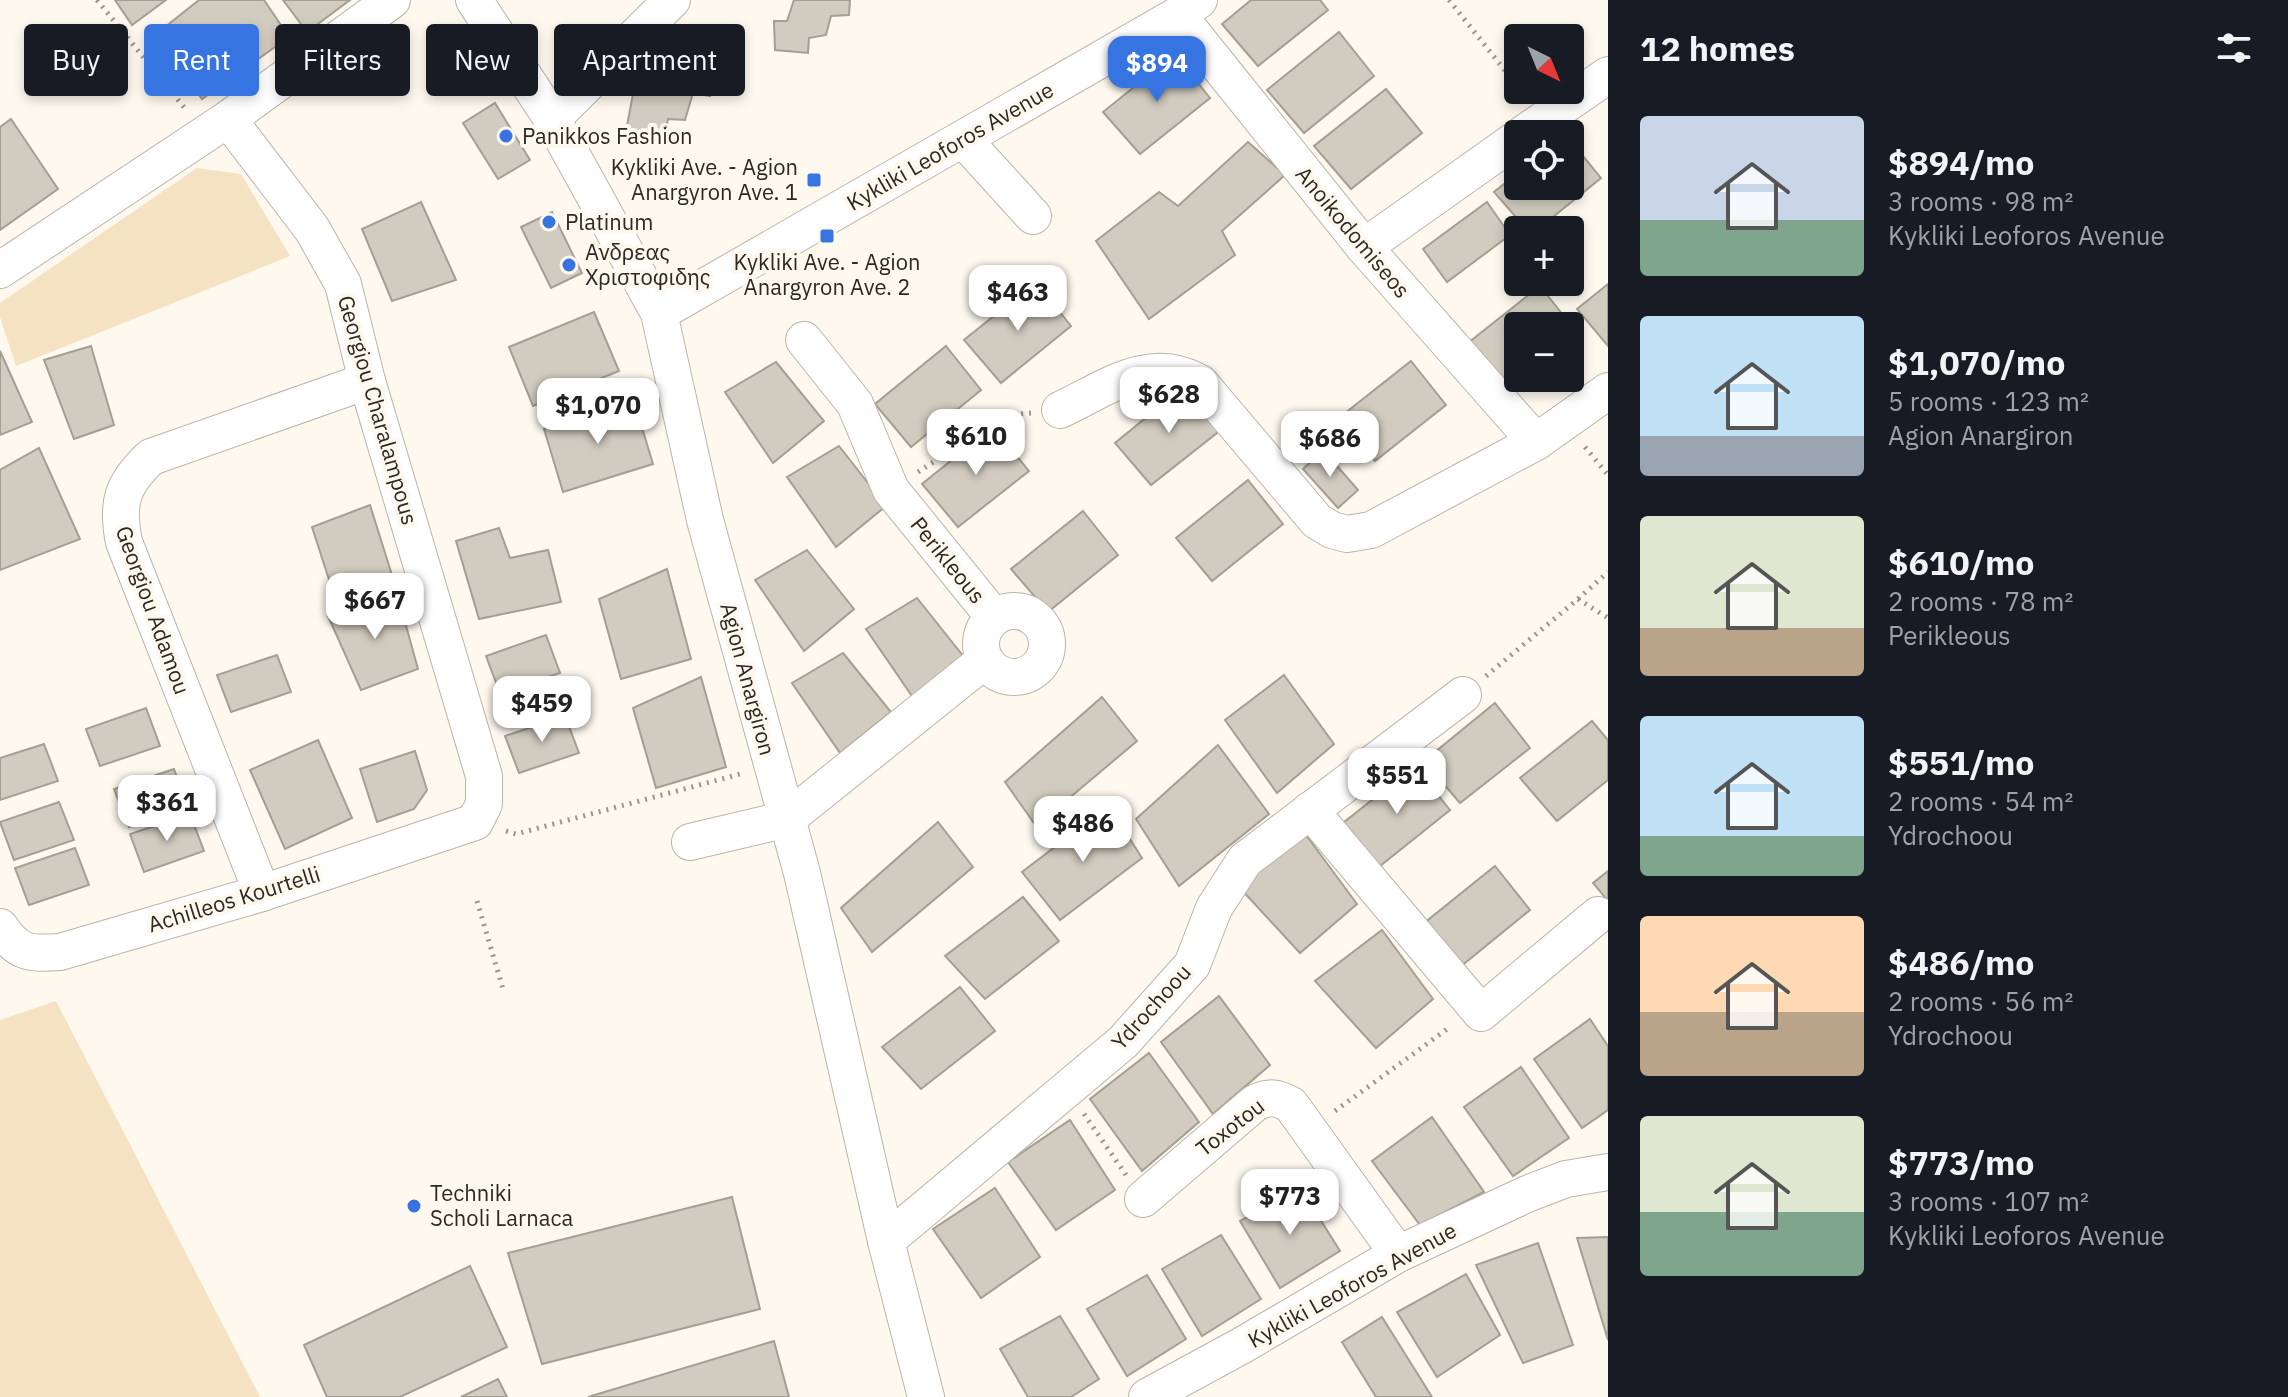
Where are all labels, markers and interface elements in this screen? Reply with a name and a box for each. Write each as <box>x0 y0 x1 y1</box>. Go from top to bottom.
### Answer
chip: Buy <box>24 24 128 96</box>
chip: Rent <box>144 24 259 96</box>
chip: Filters <box>275 24 410 96</box>
chip: New <box>426 24 538 96</box>
chip: Apartment <box>554 24 745 96</box>
north arrow <box>1504 24 1584 104</box>
map controls <box>1504 24 1584 392</box>
text: 12 homes <box>1640 26 1795 70</box>
icon: filters <box>2212 26 2256 70</box>
pin: $894 <box>1110 36 1204 104</box>
text: $894 <box>1126 45 1188 79</box>
street label: Kykliki Leoforos Avenue <box>841 74 1058 217</box>
button: locate <box>1504 120 1584 200</box>
place label: Panikkos Fashion <box>522 121 693 150</box>
marker: Panikkos Fashion <box>497 127 515 145</box>
text: $894/mo <box>1888 140 2035 184</box>
icon: home <box>1704 148 1800 244</box>
place label: Kykliki Ave. - Agion Anargyron Ave. 1 <box>611 152 798 206</box>
street label: Anoikodomiseos <box>1290 160 1417 304</box>
marker: Kykliki Ave. - Agion Anargyron Ave. 1 <box>805 171 823 189</box>
text: 3 rooms · 98 m² <box>1888 184 2073 218</box>
place label: Platinum <box>565 207 653 236</box>
marker: Platinum <box>540 213 558 231</box>
button: + <box>1504 216 1584 296</box>
text: Kykliki Leoforos Avenue <box>1888 218 2165 252</box>
marker: Kykliki Ave. - Agion Anargyron Ave. 2 <box>818 227 836 245</box>
place label: Ανδρεας Χριστοφιδης <box>585 237 710 291</box>
place label: Kykliki Ave. - Agion Anargyron Ave. 2 <box>733 247 921 301</box>
marker: Ανδρεας Χριστοφιδης <box>560 256 578 274</box>
pin: $463 <box>971 265 1065 333</box>
text: $463 <box>987 274 1049 308</box>
street label: Georgiou Charalampous <box>332 292 425 528</box>
button: − <box>1504 312 1584 392</box>
text: $1,070/mo <box>1888 340 2065 384</box>
icon: home <box>1704 348 1800 444</box>
pin: $628 <box>1122 367 1216 435</box>
text: $628 <box>1138 376 1200 410</box>
pin: $1,070 <box>533 378 663 446</box>
text: 5 rooms · 123 m² <box>1888 384 2089 418</box>
text: $1,070 <box>555 387 641 421</box>
pin: $610 <box>929 409 1023 477</box>
pin: $686 <box>1283 411 1377 479</box>
text: $610 <box>945 418 1007 452</box>
text: Agion Anargiron <box>1888 418 2074 452</box>
text: $686 <box>1299 420 1361 454</box>
street label: Perikleous <box>904 510 992 609</box>
street label: Georgiou Adamou <box>110 522 197 698</box>
text: $610/mo <box>1888 540 2035 584</box>
icon: home <box>1704 548 1800 644</box>
pin: $667 <box>328 573 422 641</box>
text: $667 <box>344 582 406 616</box>
text: 2 rooms · 78 m² <box>1888 584 2073 618</box>
street label: Agion Anargiron <box>714 599 783 758</box>
text: Perikleous <box>1888 618 2011 652</box>
pin: $459 <box>495 676 589 744</box>
text: $459 <box>511 685 573 719</box>
text: $551/mo <box>1888 740 2035 784</box>
pin: $551 <box>1350 748 1444 816</box>
icon: home <box>1704 748 1800 844</box>
text: $551 <box>1366 757 1428 791</box>
pin: $361 <box>120 775 214 843</box>
text: $361 <box>136 784 198 818</box>
text: 2 rooms · 54 m² <box>1888 784 2073 818</box>
pin: $486 <box>1036 796 1130 864</box>
text: $486 <box>1052 805 1114 839</box>
text: Ydrochoou <box>1888 818 2013 852</box>
street label: Achilleos Kourtelli <box>144 859 324 939</box>
text: $486/mo <box>1888 940 2035 984</box>
icon: home <box>1704 948 1800 1044</box>
street label: Ydrochoou <box>1104 958 1197 1056</box>
text: 2 rooms · 56 m² <box>1888 984 2073 1018</box>
text: Ydrochoou <box>1888 1018 2013 1052</box>
street label: Toxotou <box>1190 1091 1270 1162</box>
text: $773/mo <box>1888 1140 2035 1184</box>
icon: home <box>1704 1148 1800 1244</box>
pin: $773 <box>1243 1169 1337 1237</box>
place label: Techniki Scholi Larnaca <box>430 1178 573 1232</box>
text: $773 <box>1259 1178 1321 1212</box>
text: 3 rooms · 107 m² <box>1888 1184 2089 1218</box>
marker: Techniki Scholi Larnaca <box>405 1197 423 1215</box>
street label: Kykliki Leoforos Avenue <box>1242 1215 1461 1354</box>
text: Kykliki Leoforos Avenue <box>1888 1218 2165 1252</box>

